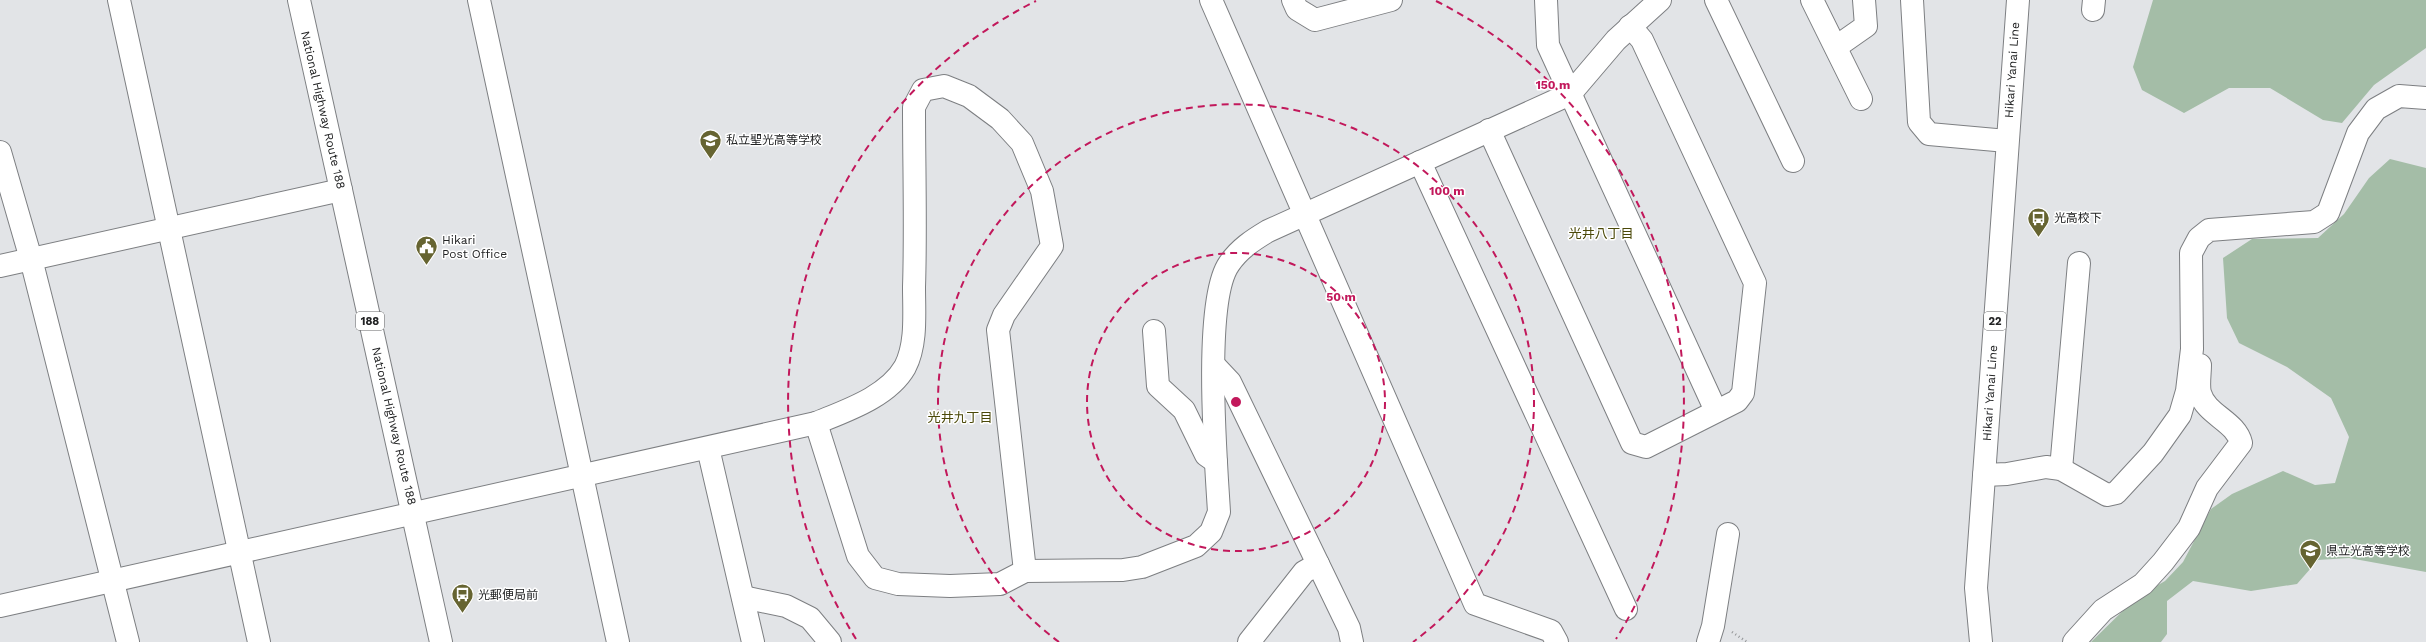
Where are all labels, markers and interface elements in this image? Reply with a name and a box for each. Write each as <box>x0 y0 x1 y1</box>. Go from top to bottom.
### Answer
street label: Hikari Yanai Line <box>2002 22 2022 118</box>
street label: National Highway Route 188 <box>298 30 348 190</box>
text: 150 m <box>1536 78 1570 92</box>
school or university icon: 私立聖光高等学校 <box>697 127 723 160</box>
place label: 私立聖光高等学校 <box>726 133 822 147</box>
text: 100 m <box>1429 184 1465 198</box>
bus stop icon: 光高校下 <box>2025 205 2051 238</box>
place label: 光高校下 <box>2054 211 2102 225</box>
district label: 光井八丁目 <box>1568 226 1634 241</box>
place label: Hikari Post Office <box>442 233 507 261</box>
public building icon: Hikari Post Office <box>414 234 440 267</box>
text: 50 m <box>1326 290 1356 304</box>
road number: 188 <box>356 312 384 330</box>
road number: 22 <box>1984 312 2006 330</box>
street label: Hikari Yanai Line <box>1980 345 2000 441</box>
street label: National Highway Route 188 <box>369 346 419 506</box>
centre of rings <box>1229 395 1243 409</box>
district label: 光井九丁目 <box>927 410 993 425</box>
school or university icon: 県立光高等学校 <box>2297 538 2323 571</box>
place label: 県立光高等学校 <box>2326 544 2410 558</box>
bus stop icon: 光郵便局前 <box>449 582 475 615</box>
place label: 光郵便局前 <box>478 588 538 602</box>

